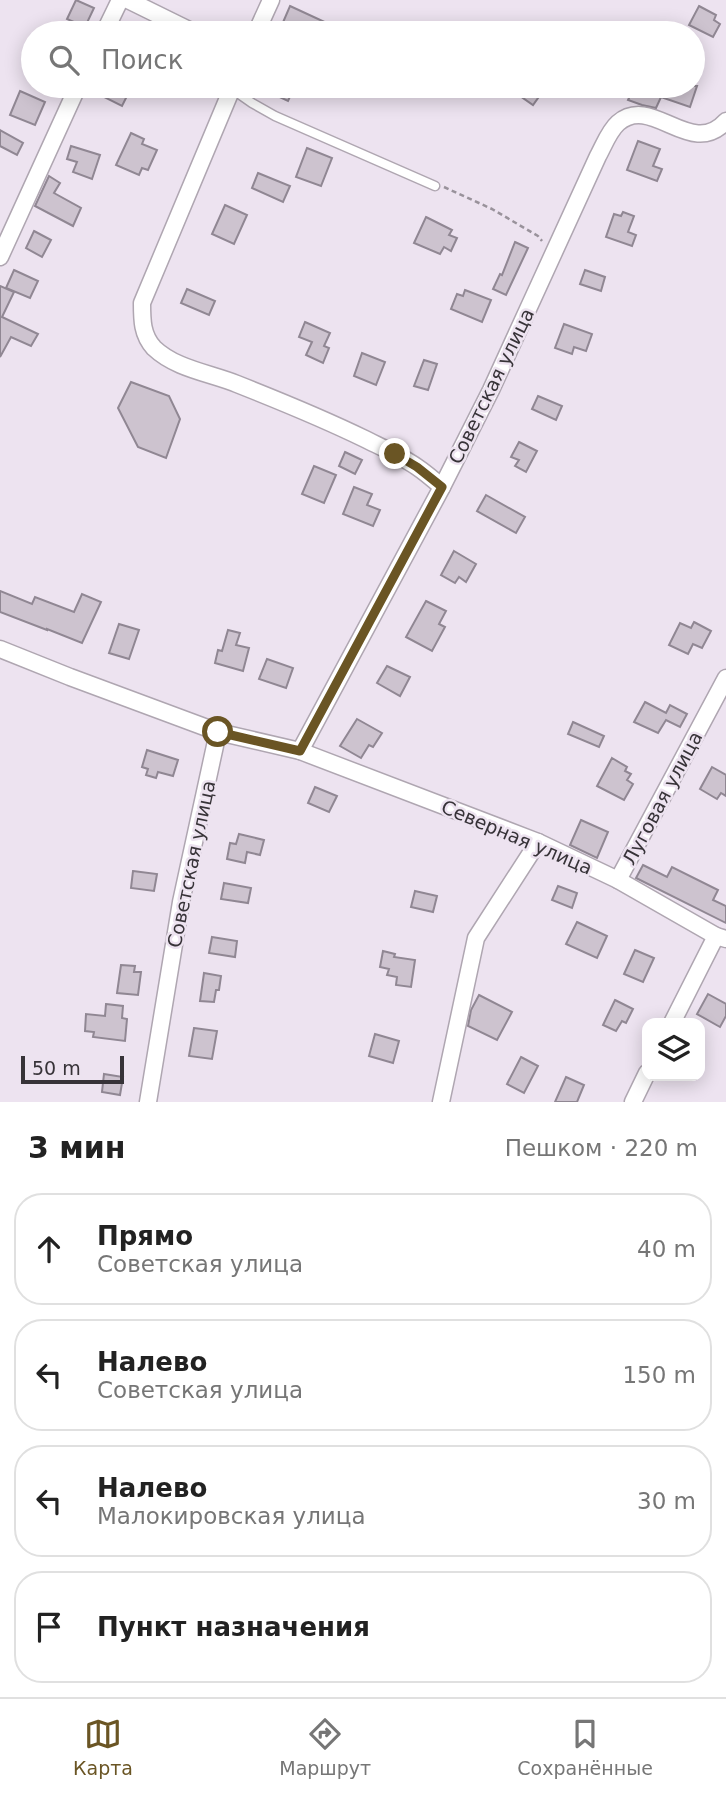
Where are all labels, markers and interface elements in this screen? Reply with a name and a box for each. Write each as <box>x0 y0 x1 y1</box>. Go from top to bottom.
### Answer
search box <box>21 21 705 98</box>
icon: search <box>45 41 83 79</box>
text: Поиск <box>101 45 183 75</box>
street label: Советская улица <box>444 305 538 467</box>
route end <box>379 438 410 469</box>
route start <box>202 716 233 747</box>
street label: Луговая улица <box>618 728 706 868</box>
street label: Советская улица <box>163 778 219 950</box>
street label: Северная улица <box>438 795 596 879</box>
map controls <box>642 1018 705 1081</box>
button: layers <box>642 1018 705 1081</box>
scale bar <box>21 1053 124 1085</box>
text: 50 m <box>32 1057 81 1079</box>
text: 3 мин <box>28 1130 126 1165</box>
text: Пешком · 220 m <box>505 1135 698 1161</box>
text: Прямо <box>97 1221 193 1251</box>
icon: ahead <box>30 1230 68 1268</box>
text: 40 m <box>637 1236 696 1262</box>
text: Советская улица <box>97 1251 303 1277</box>
text: Налево <box>97 1347 207 1377</box>
icon: left <box>30 1356 68 1394</box>
text: 150 m <box>622 1362 696 1388</box>
text: Советская улица <box>97 1377 303 1403</box>
text: Налево <box>97 1473 207 1503</box>
icon: left <box>30 1482 68 1520</box>
text: 30 m <box>637 1488 696 1514</box>
text: Малокировская улица <box>97 1503 366 1529</box>
icon: arrive <box>30 1608 68 1646</box>
text: Пункт назначения <box>97 1612 370 1642</box>
tab: Карта <box>73 1715 133 1779</box>
tab: Маршрут <box>279 1715 371 1779</box>
tab: Сохранённые <box>517 1715 653 1779</box>

